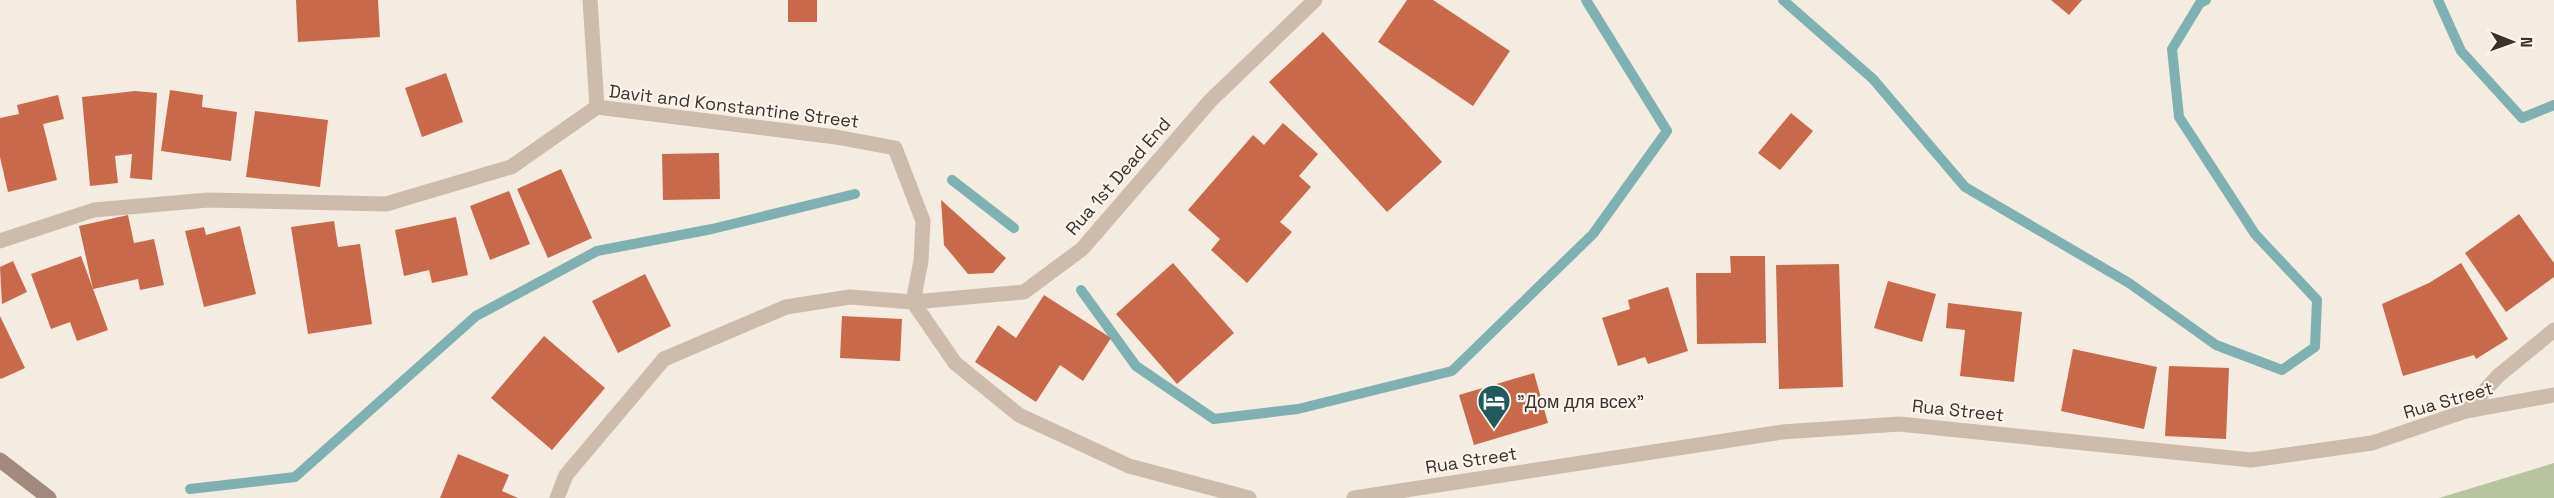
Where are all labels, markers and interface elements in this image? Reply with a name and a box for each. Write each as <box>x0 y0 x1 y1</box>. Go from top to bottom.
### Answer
north arrow <box>2482 12 2542 72</box>
text: N <box>2516 37 2537 48</box>
street label: Davit and Konstantine Street <box>608 79 860 133</box>
street label: Rua 1st Dead End <box>1061 112 1175 240</box>
street label: Rua Street <box>2400 376 2496 424</box>
hotel icon: "Дом для всех" <box>1476 383 1512 430</box>
place label: "Дом для всех" <box>1517 390 1644 413</box>
street label: Rua Street <box>1911 394 2005 426</box>
street label: Rua Street <box>1424 441 1518 479</box>

